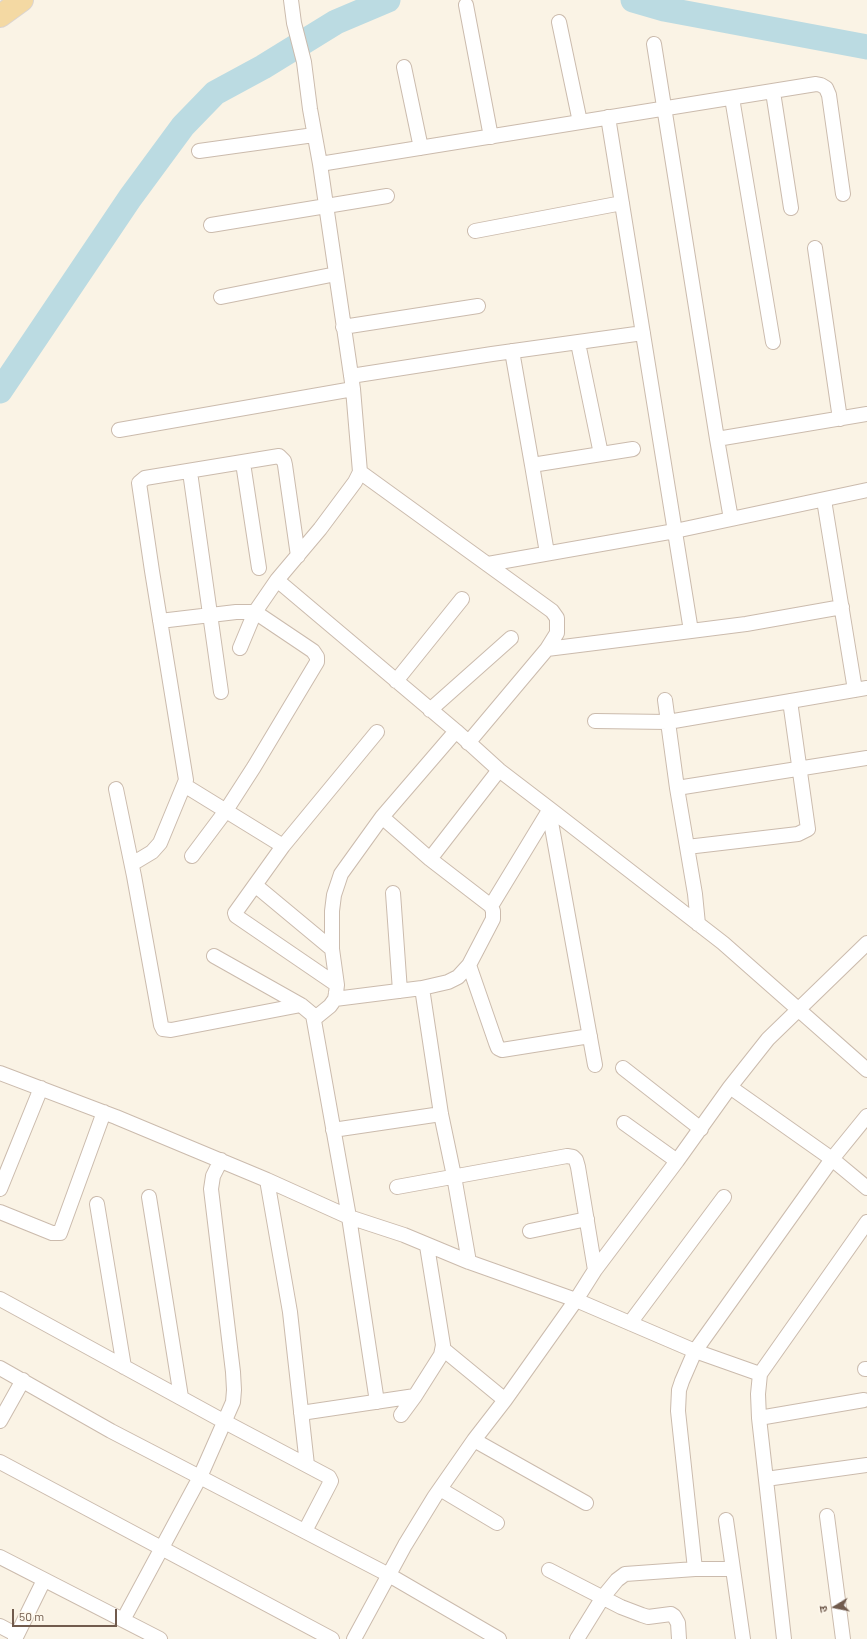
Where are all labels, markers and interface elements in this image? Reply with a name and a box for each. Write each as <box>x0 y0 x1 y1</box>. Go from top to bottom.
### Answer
north arrow <box>815 1587 855 1627</box>
scale bar <box>14 1601 119 1627</box>
text: उ <box>816 1605 830 1613</box>
text: 50 m <box>19 1609 44 1623</box>

